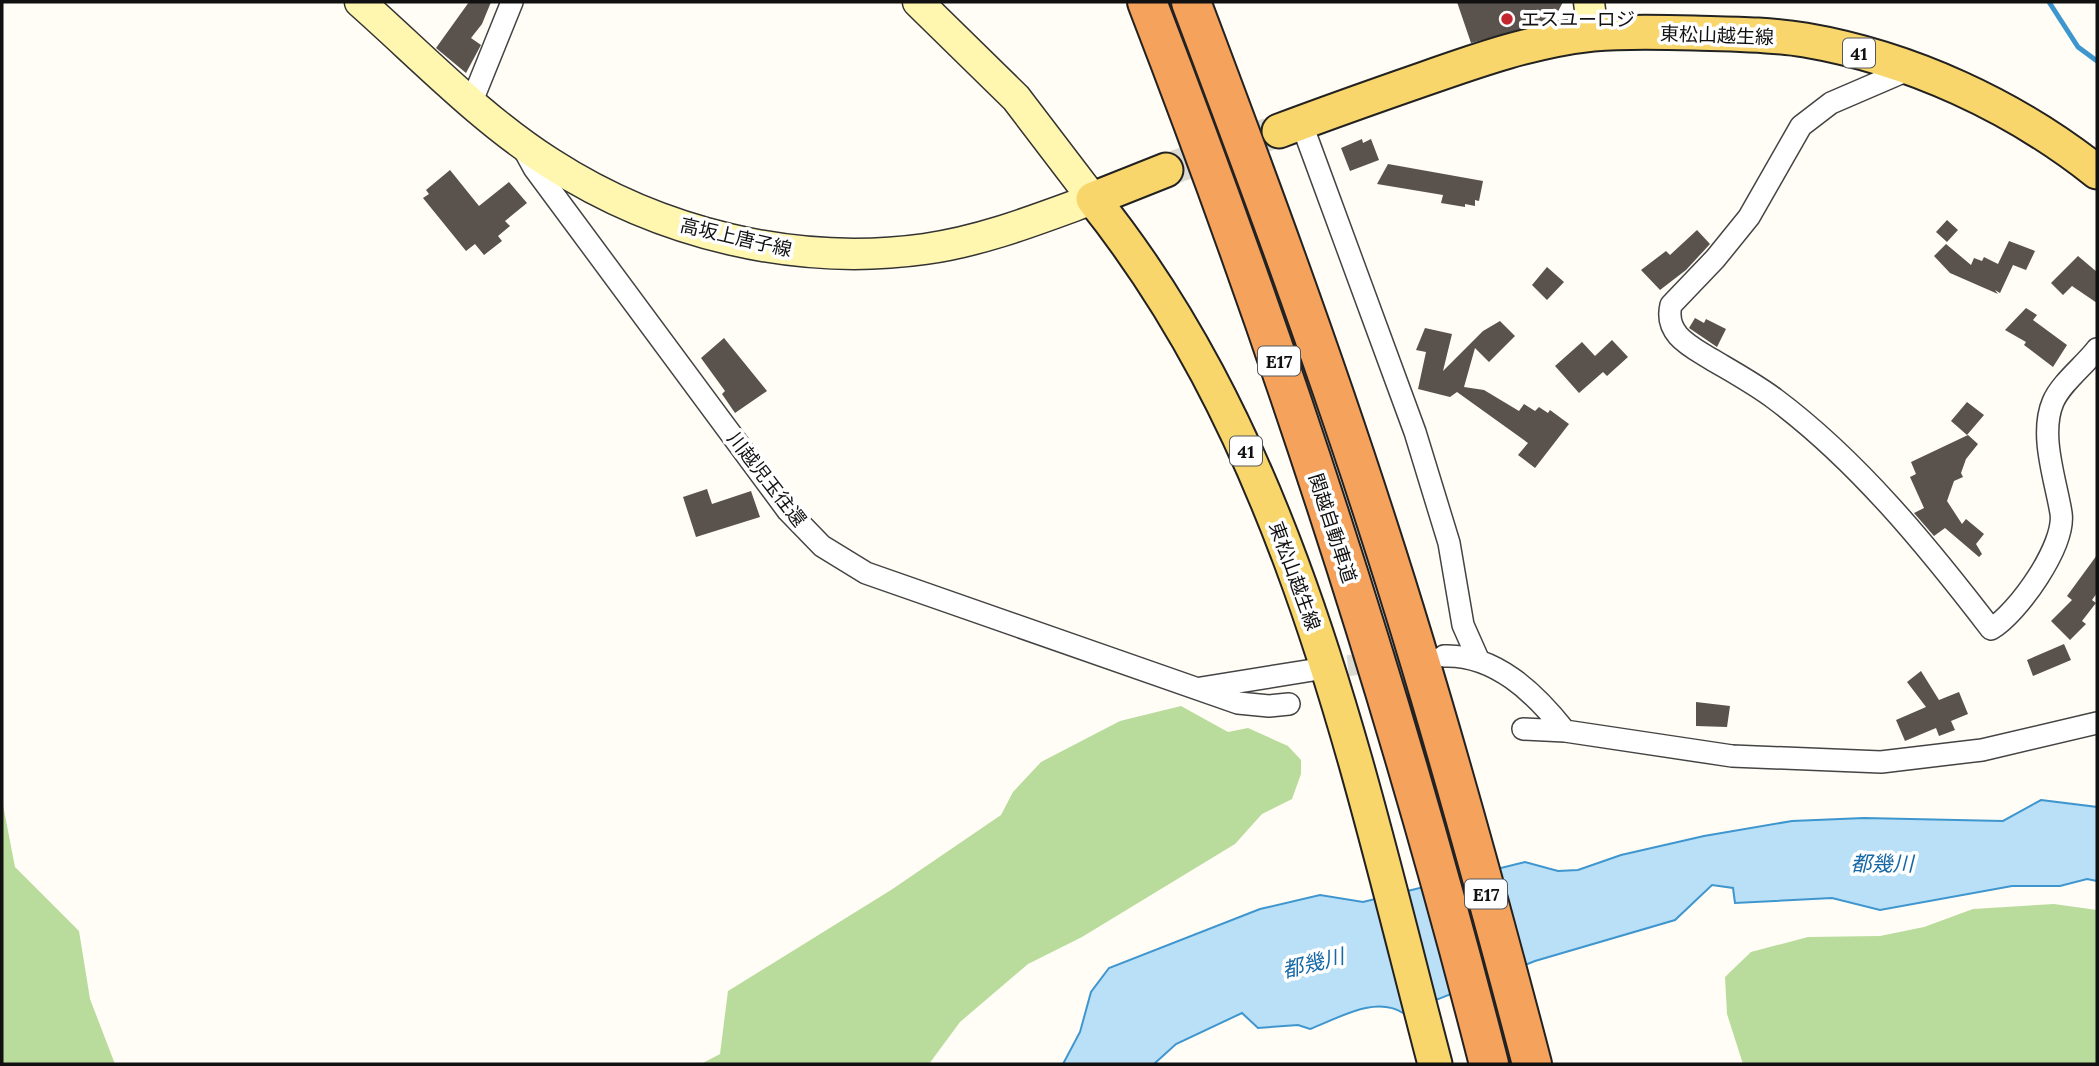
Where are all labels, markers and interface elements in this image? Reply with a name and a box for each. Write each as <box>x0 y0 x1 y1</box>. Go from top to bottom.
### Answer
place label: エスユーロジ <box>1521 7 1635 31</box>
marker: エスユーロジ <box>1499 11 1515 27</box>
street label: 東松山越生線 <box>1660 21 1774 49</box>
road number: 41 <box>1843 38 1875 68</box>
street label: 高坂上唐子線 <box>678 212 794 262</box>
road number: E17 <box>1258 346 1300 376</box>
street label: 川越児玉往還 <box>722 427 812 531</box>
road number: 41 <box>1230 436 1262 466</box>
street label: 関越自動車道 <box>1304 470 1362 586</box>
street label: 東松山越生線 <box>1264 518 1326 634</box>
water label: 都幾川 <box>1851 850 1915 877</box>
road number: E17 <box>1465 880 1507 908</box>
water label: 都幾川 <box>1279 942 1349 984</box>

